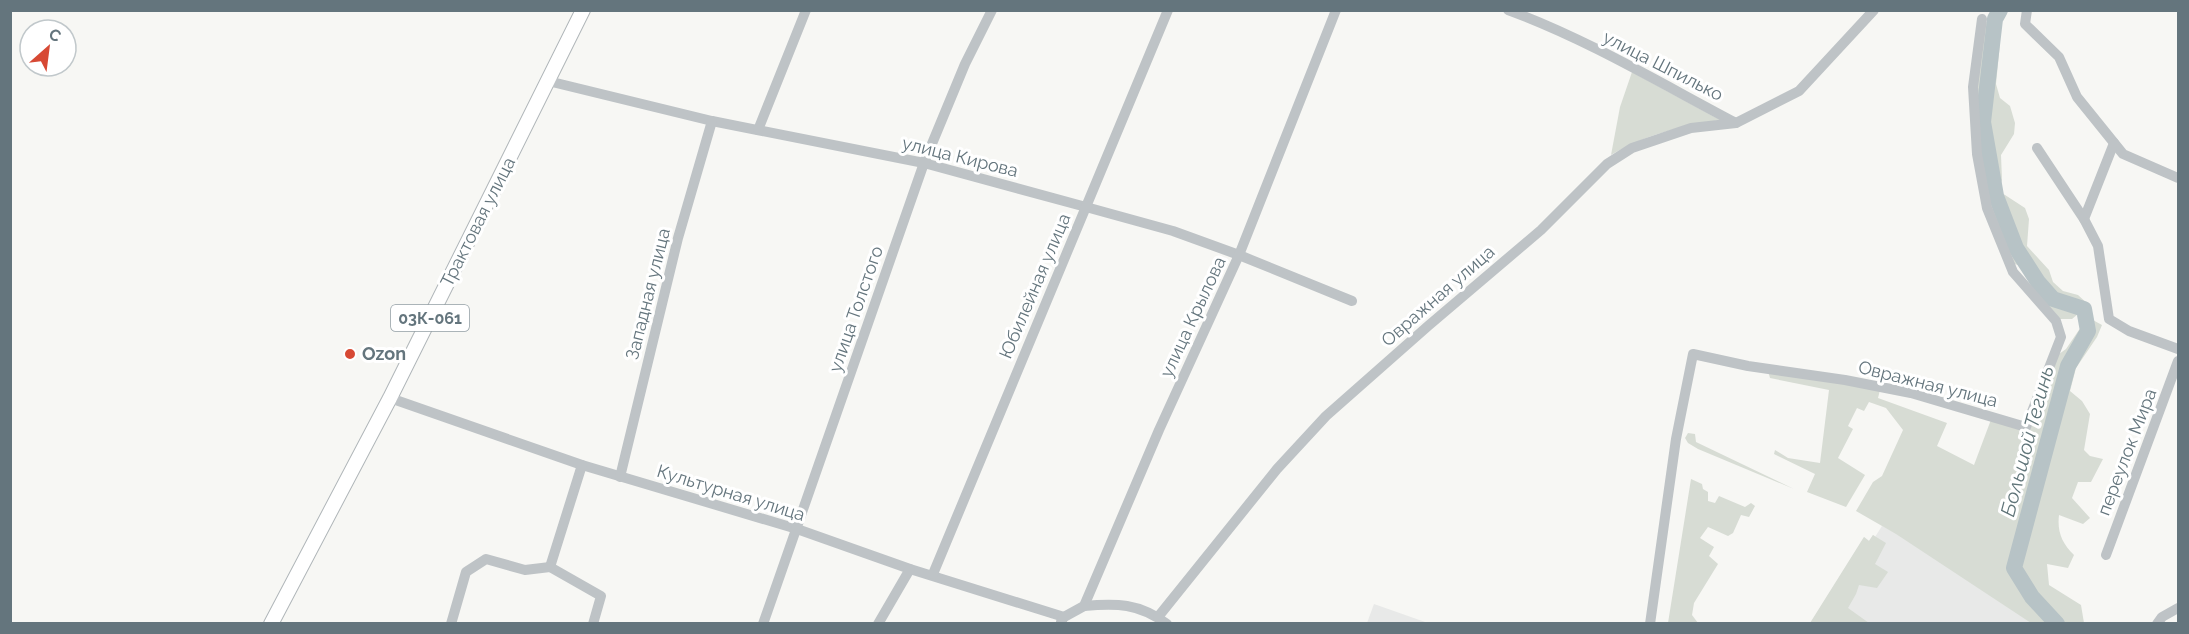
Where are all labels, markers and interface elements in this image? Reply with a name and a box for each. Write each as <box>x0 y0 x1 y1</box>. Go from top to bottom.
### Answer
north arrow <box>18 18 78 78</box>
text: С <box>45 24 64 46</box>
street label: улица Шпилько <box>1600 26 1727 105</box>
street label: улица Кирова <box>900 132 1020 181</box>
street label: Трактовая улица <box>436 153 519 290</box>
street label: Юбилейная улица <box>995 210 1075 361</box>
street label: Западная улица <box>621 226 674 362</box>
street label: Овражная улица <box>1377 241 1498 350</box>
street label: улица Толстого <box>824 243 887 375</box>
street label: улица Крылова <box>1155 253 1230 380</box>
road number: 03К-061 <box>391 305 469 331</box>
place label: Ozon <box>362 343 406 364</box>
marker: Ozon <box>343 347 357 361</box>
street label: Овражная улица <box>1856 356 2000 411</box>
water label: Большой Тегинь <box>1995 363 2059 519</box>
street label: переулок Мира <box>2093 385 2160 518</box>
street label: Культурная улица <box>655 460 808 525</box>

